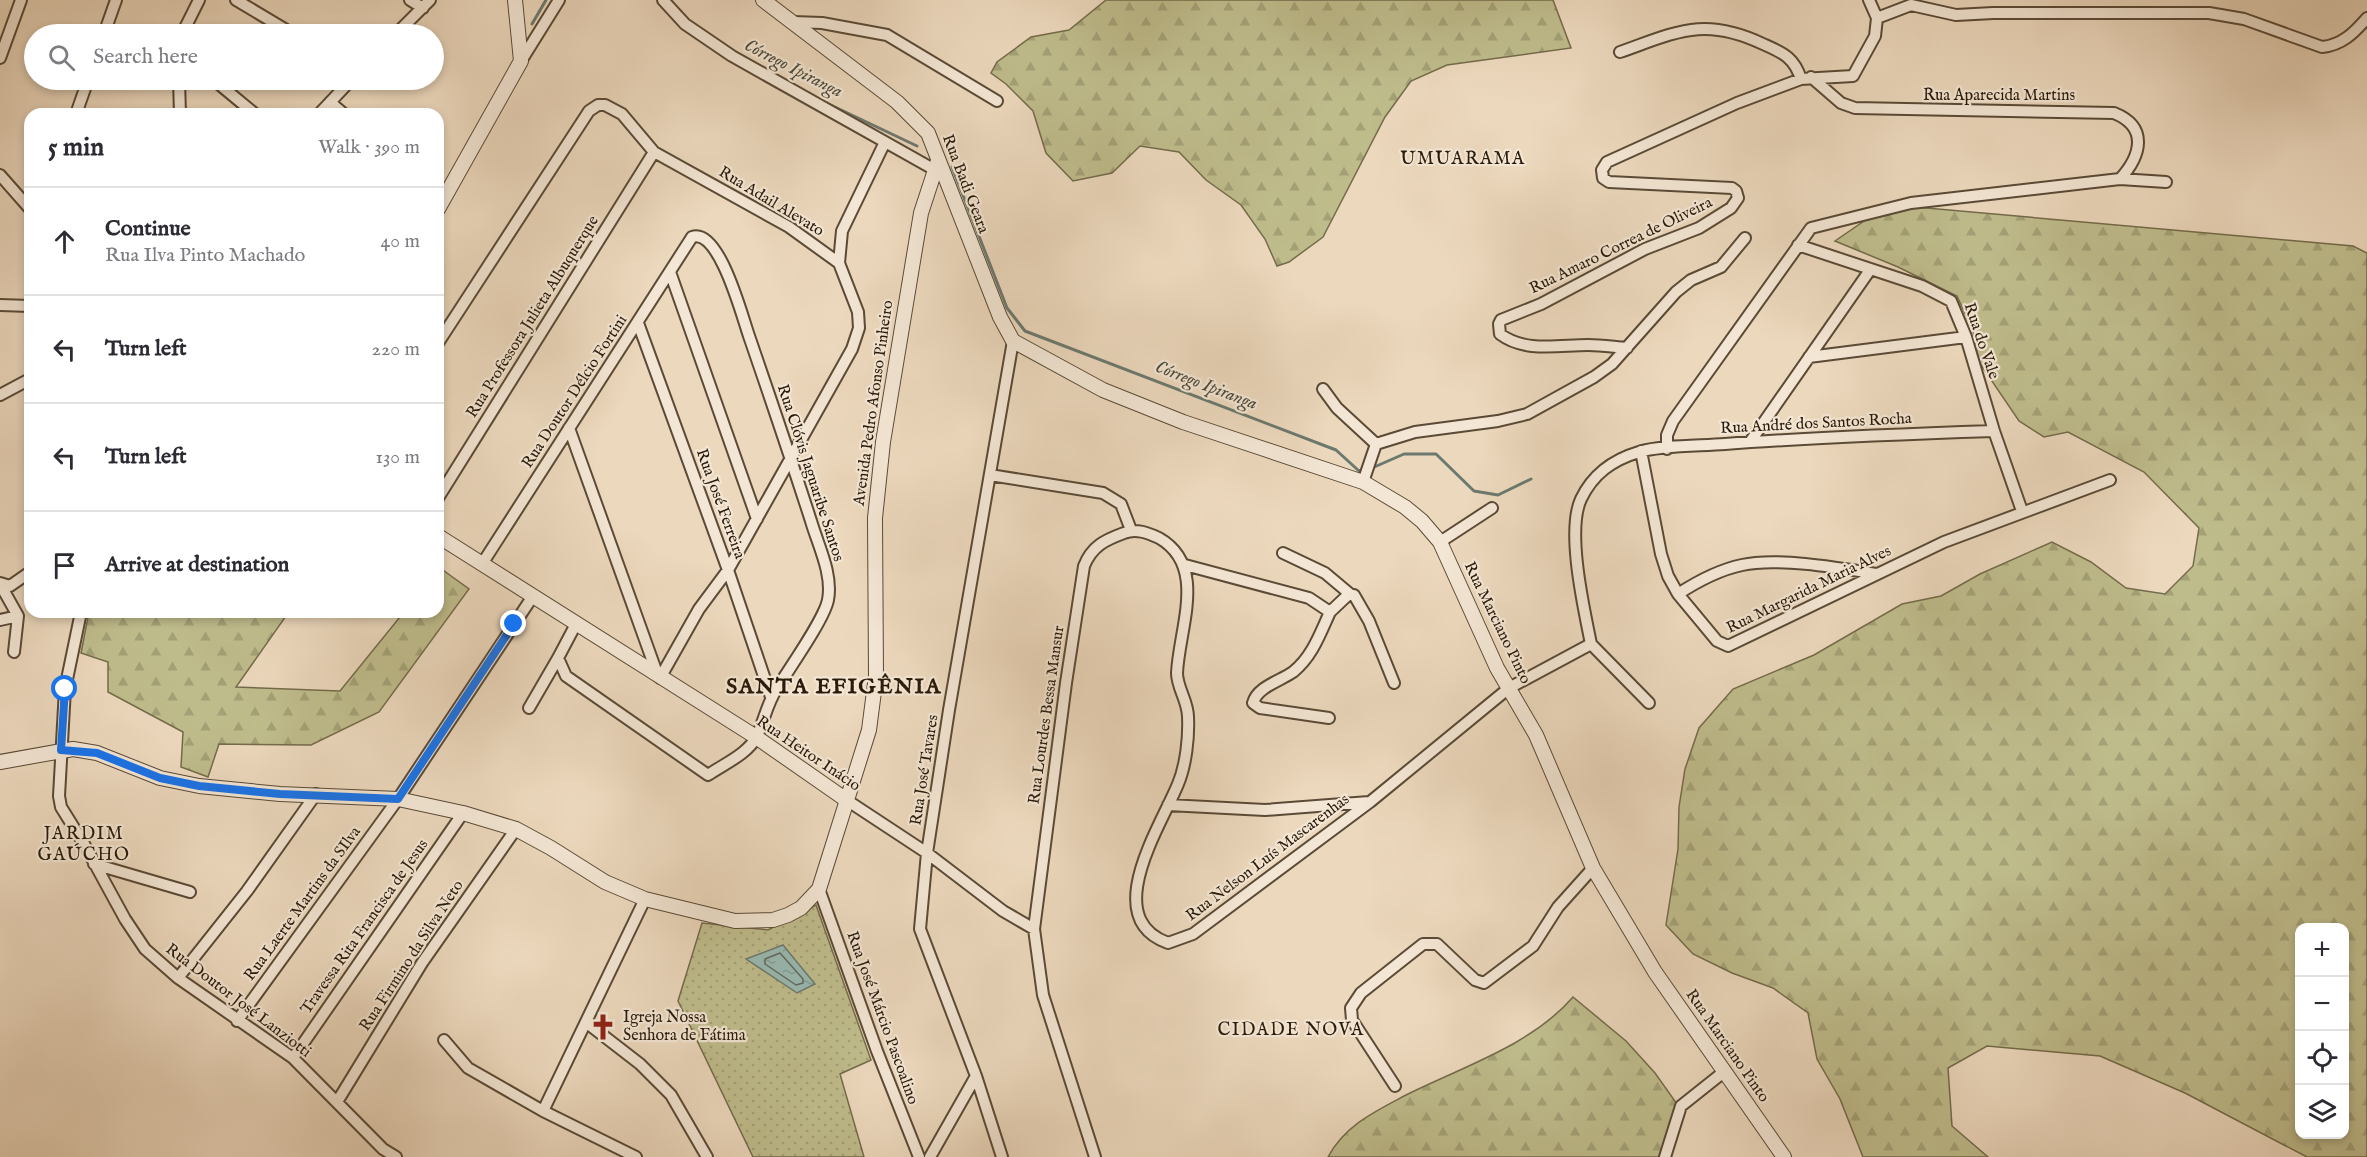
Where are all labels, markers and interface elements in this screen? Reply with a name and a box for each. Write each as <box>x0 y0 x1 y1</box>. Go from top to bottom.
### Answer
search box <box>24 24 444 90</box>
water label: Córrego Ipiranga <box>740 34 846 104</box>
icon: search <box>45 41 78 74</box>
text: Search here <box>93 43 198 71</box>
street label: Rua Aparecida Martins <box>1923 86 2075 106</box>
text: 5 min <box>48 131 104 164</box>
street label: Rua Badi Geara <box>937 132 993 236</box>
text: Walk · 390 m <box>318 135 420 160</box>
district label: UMUARAMA <box>1400 148 1526 171</box>
street label: Rua Adail Alevato <box>715 163 828 242</box>
street label: Rua Amaro Correa de Oliveira <box>1526 193 1716 299</box>
street label: Rua Professora Julieta Albuquerque <box>462 212 604 422</box>
text: Continue <box>105 215 191 243</box>
icon: ahead <box>48 225 81 258</box>
text: 40 m <box>381 229 420 254</box>
text: Rua Ilva Pinto Machado <box>105 243 305 268</box>
street label: Avenida Pedro Afonso Pinheiro <box>850 299 898 508</box>
street label: Rua do Vale <box>1959 300 2003 382</box>
street label: Rua Doutor Délcio Fortini <box>518 312 632 472</box>
icon: left <box>48 333 81 366</box>
text: Turn left <box>105 335 187 363</box>
text: 220 m <box>372 337 420 362</box>
water label: Córrego Ipiranga <box>1152 356 1260 416</box>
street label: Rua Clóvis Jaguaribe Santos <box>772 382 848 565</box>
street label: Rua André dos Santos Rocha <box>1720 409 1912 439</box>
icon: left <box>48 441 81 474</box>
text: Turn left <box>105 443 187 471</box>
text: 130 m <box>375 445 420 470</box>
street label: Rua José Ferreira <box>691 446 749 562</box>
street label: Rua Margarida Maria Alves <box>1723 541 1895 639</box>
icon: arrive <box>48 549 81 582</box>
text: Arrive at destination <box>105 551 289 579</box>
street label: Rua Marciano Pinto <box>1459 559 1535 688</box>
route end <box>500 610 526 636</box>
street label: Rua Lourdes Bessa Mansur <box>1025 624 1069 805</box>
district label: SANTA EFIGÊNIA <box>726 673 942 701</box>
route start <box>51 675 77 701</box>
street label: Rua Heitor Inácio <box>752 712 864 796</box>
street label: Rua José Tavares <box>906 713 944 827</box>
street label: Rua Nelson Luís Mascarenhas <box>1182 790 1354 926</box>
district label: JARDIM GAÚCHO <box>38 823 130 867</box>
street label: Rua Laerte Martins da SIlva <box>240 823 366 985</box>
street label: Travessa Rita Francisca de Jesus <box>297 835 433 1018</box>
street label: Rua Firmino da Silva Neto <box>356 876 469 1035</box>
map controls <box>2295 923 2349 1139</box>
button: + <box>2295 923 2349 977</box>
street label: Rua José Márcio Pascoalino <box>841 929 923 1108</box>
street label: Rua Doutor José Lanziotti <box>161 940 315 1062</box>
button: − <box>2295 977 2349 1031</box>
street label: Rua Marciano Pinto <box>1681 986 1774 1107</box>
place label: Igreja Nossa Senhora de Fátima <box>623 1008 746 1046</box>
church icon: Igreja Nossa Senhora de Fátima <box>588 1012 618 1042</box>
district label: CIDADE NOVA <box>1217 1019 1365 1042</box>
button: locate <box>2295 1031 2349 1085</box>
button: layers <box>2295 1085 2349 1139</box>

